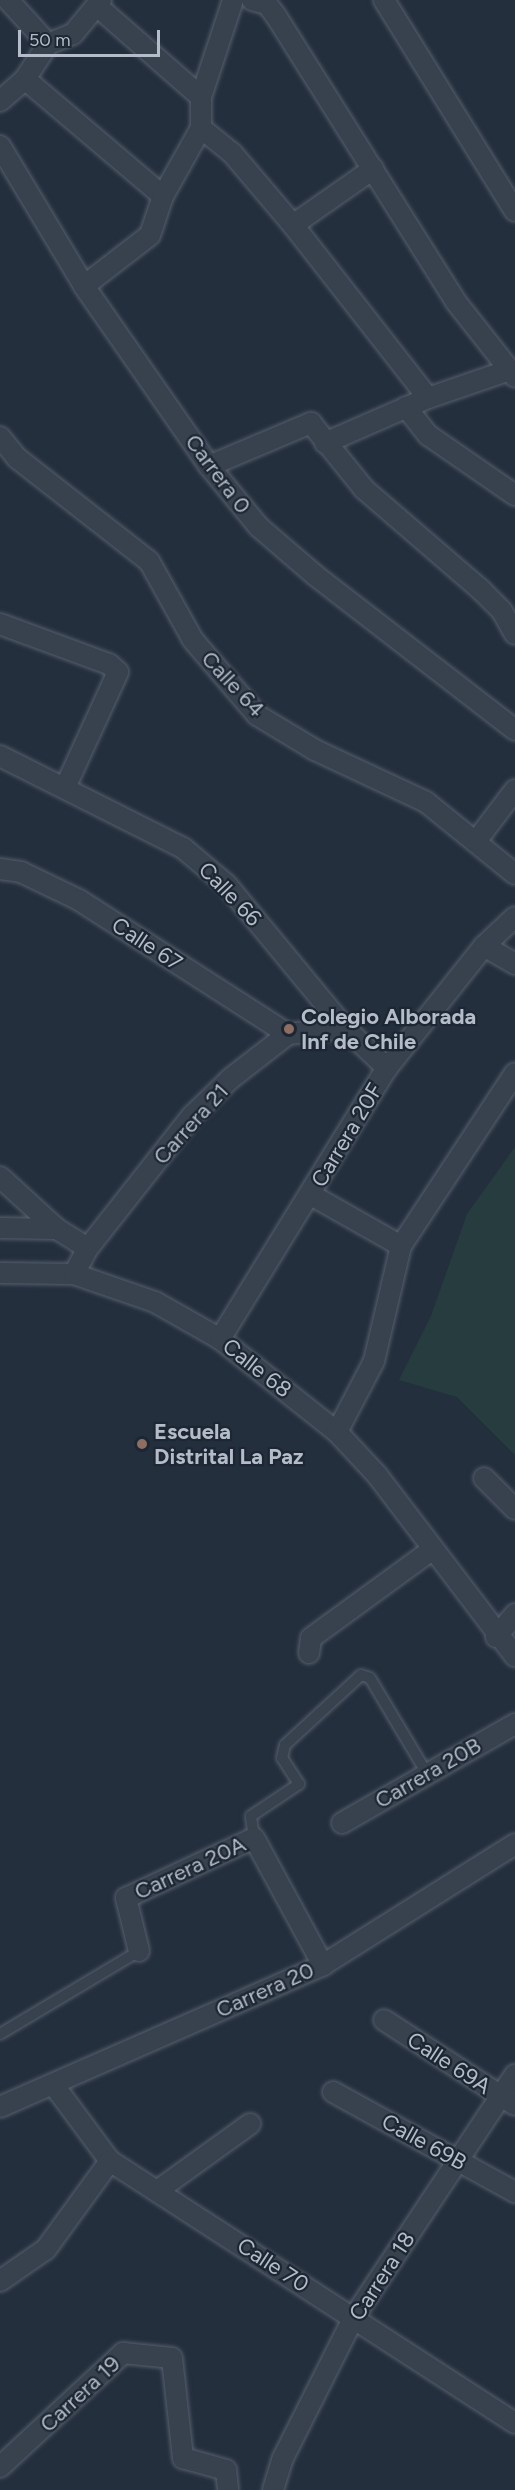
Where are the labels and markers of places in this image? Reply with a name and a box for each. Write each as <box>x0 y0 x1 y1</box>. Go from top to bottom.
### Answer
place label: Colegio Alborada Inf de Chile <box>301 1003 476 1054</box>
marker: Colegio Alborada Inf de Chile <box>282 1022 296 1036</box>
place label: Escuela Distrital La Paz <box>154 1418 303 1470</box>
marker: Escuela Distrital La Paz <box>135 1437 149 1451</box>

